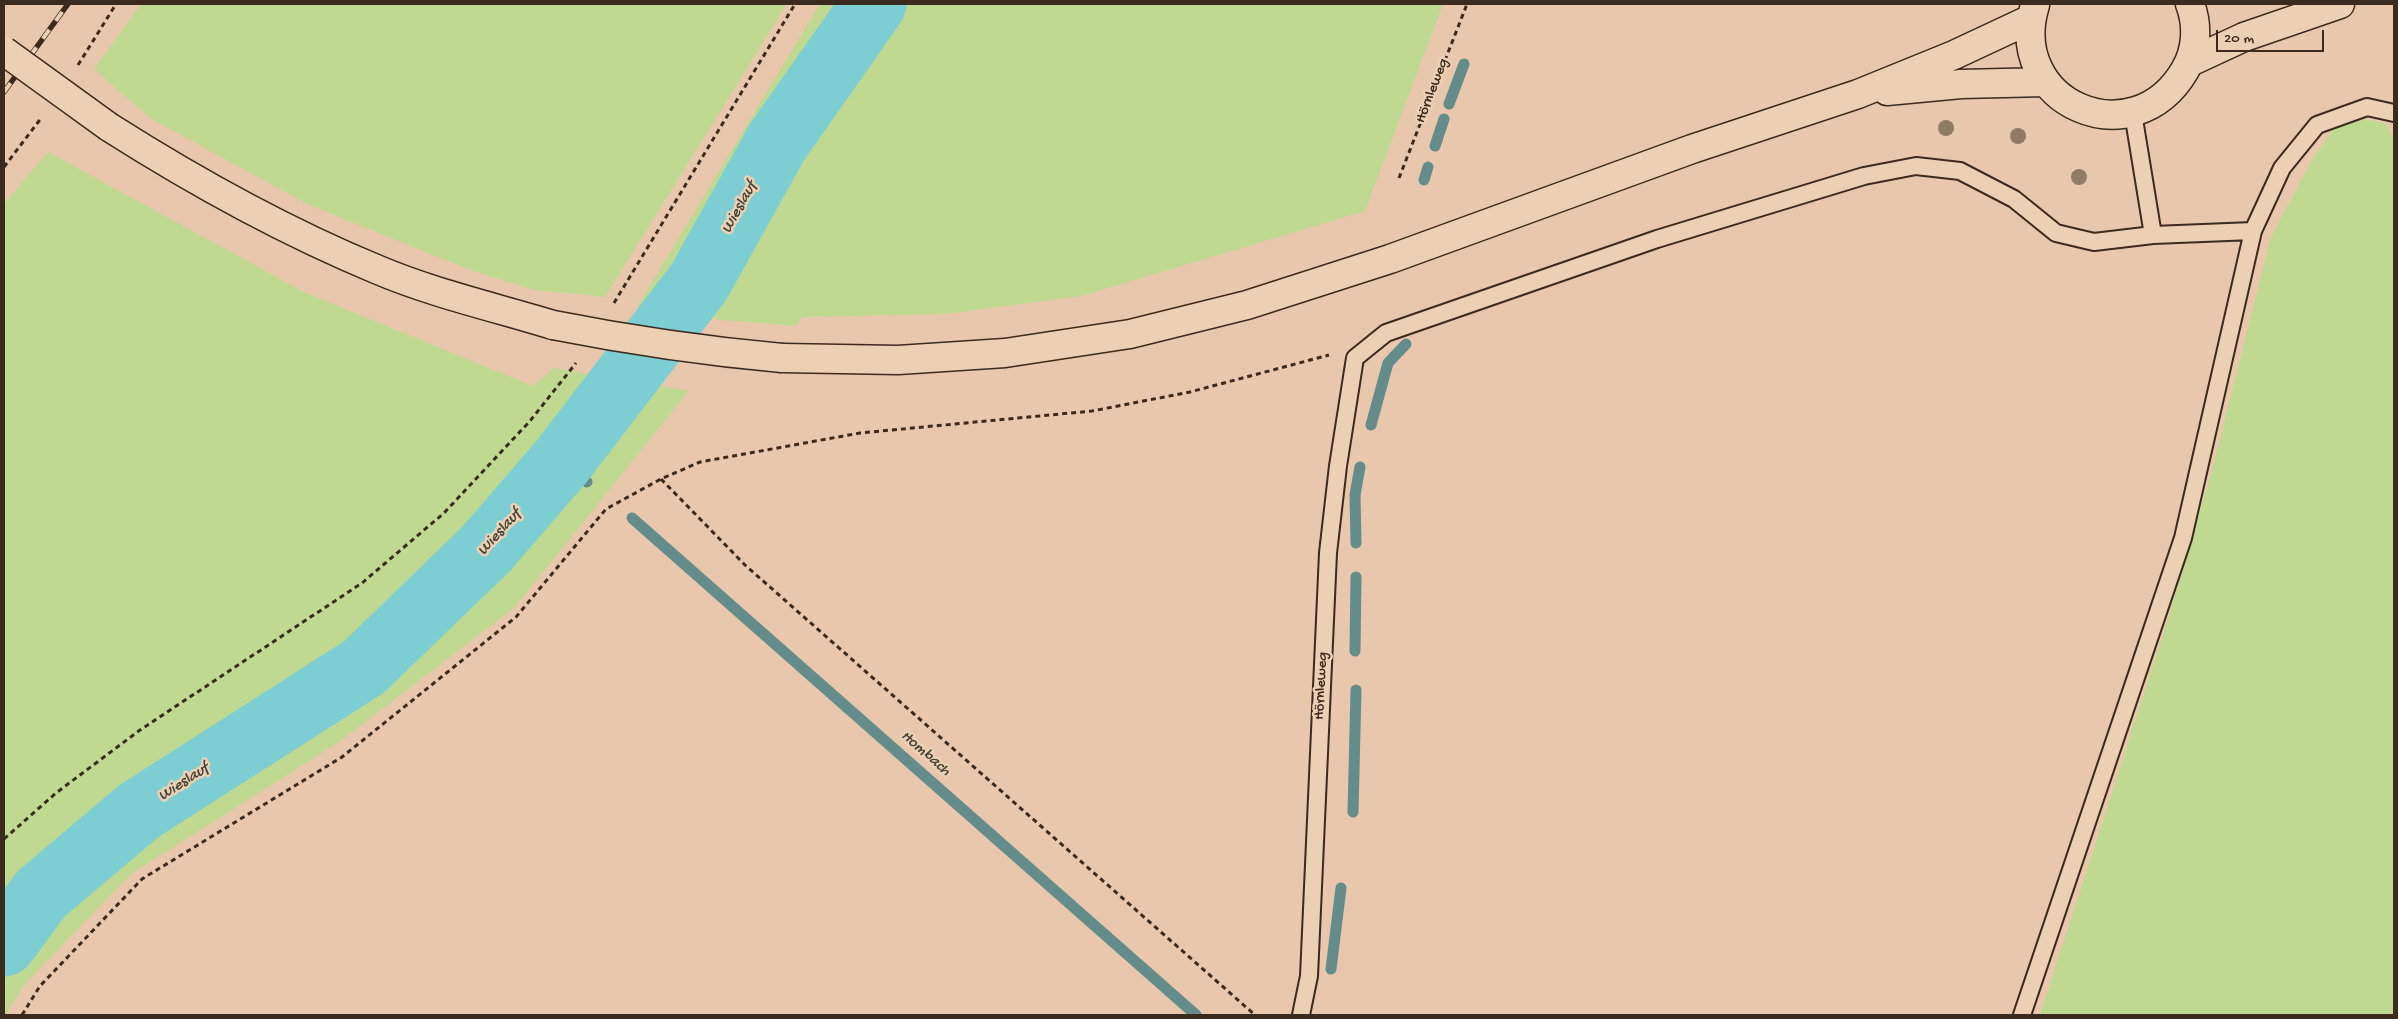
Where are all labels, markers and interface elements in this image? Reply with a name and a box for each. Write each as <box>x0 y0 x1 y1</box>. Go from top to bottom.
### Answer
scale bar <box>2218 20 2326 52</box>
text: 20 m <box>2224 30 2254 48</box>
street label: Hörnleweg <box>1412 56 1454 126</box>
water label: Wieslauf <box>718 179 762 237</box>
water label: Wieslauf <box>474 506 526 560</box>
street label: Hörnleweg <box>1311 652 1333 720</box>
water label: Hombach <box>896 727 954 781</box>
water label: Wieslauf <box>155 760 213 806</box>

